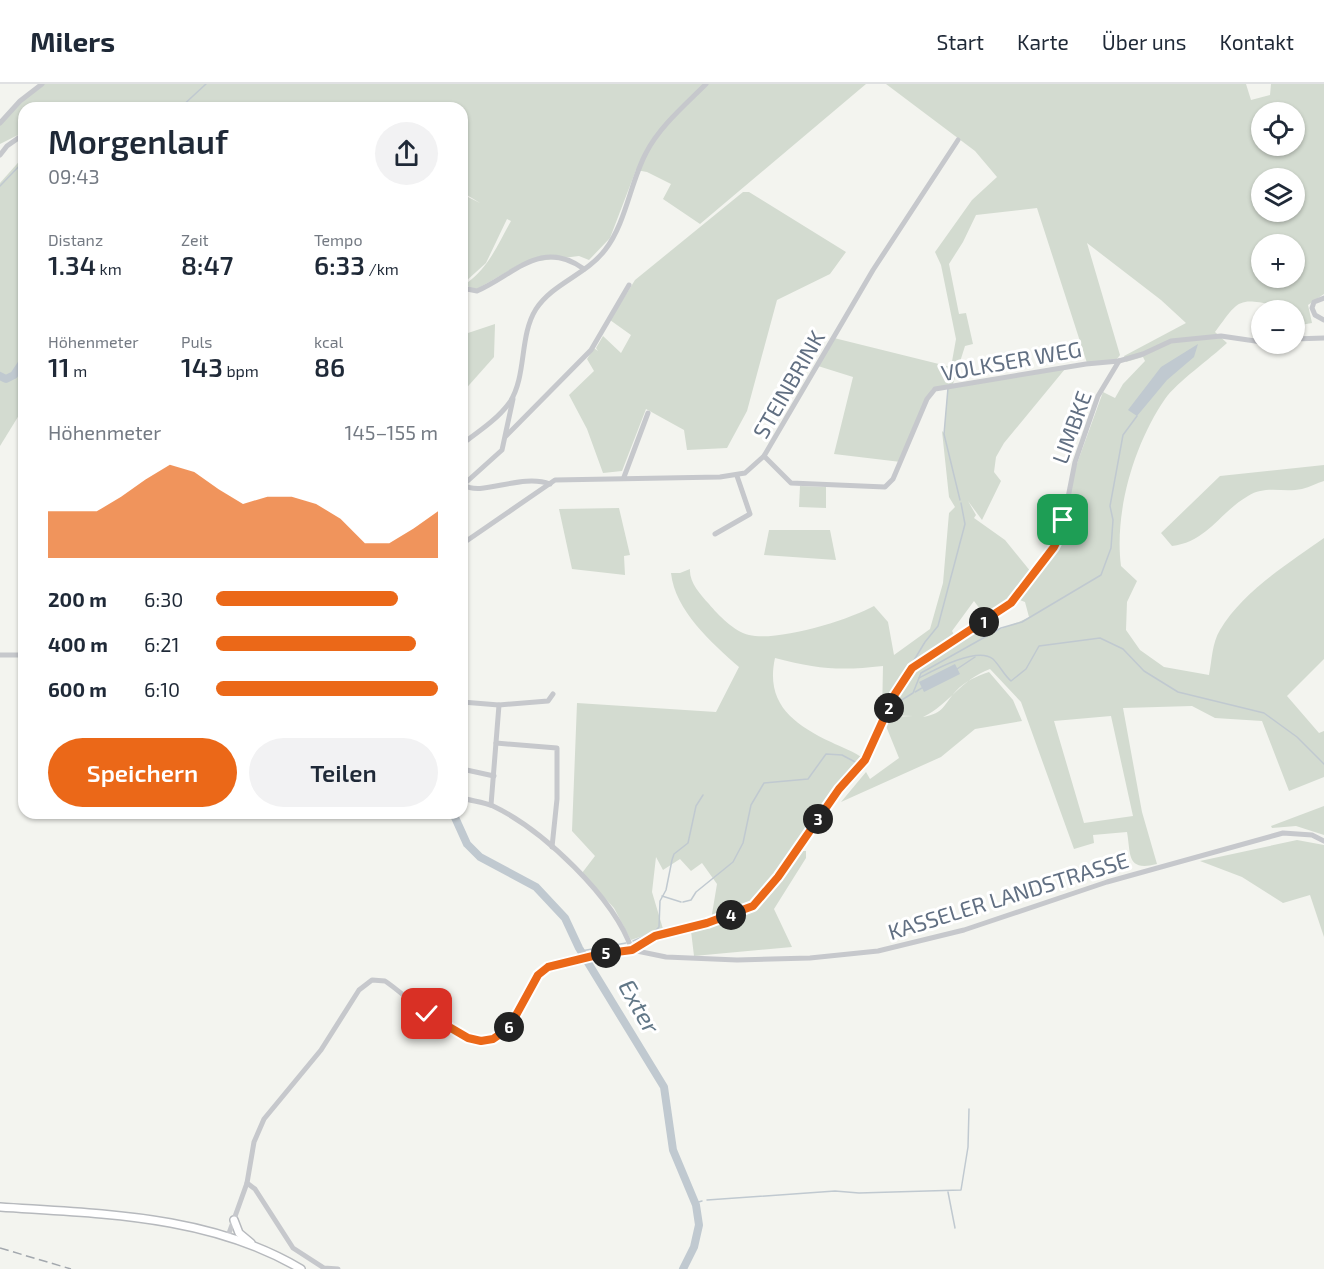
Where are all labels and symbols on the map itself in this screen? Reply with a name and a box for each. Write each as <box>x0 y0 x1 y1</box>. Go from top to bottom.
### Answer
street label: STEINBRINK <box>747 325 829 443</box>
street label: VOLKSER WEG <box>939 335 1083 385</box>
street label: LIMBKE <box>1046 387 1096 467</box>
pin <box>1037 494 1088 545</box>
pin: 1 <box>969 607 999 637</box>
pin: 2 <box>874 693 904 723</box>
pin: 3 <box>803 804 833 834</box>
street label: KASSELER LANDSTRASSE <box>884 846 1132 944</box>
pin: 4 <box>716 900 746 930</box>
pin: 5 <box>591 938 621 968</box>
water label: Exter <box>613 974 667 1039</box>
pin <box>401 988 452 1039</box>
pin: 6 <box>494 1012 524 1042</box>

